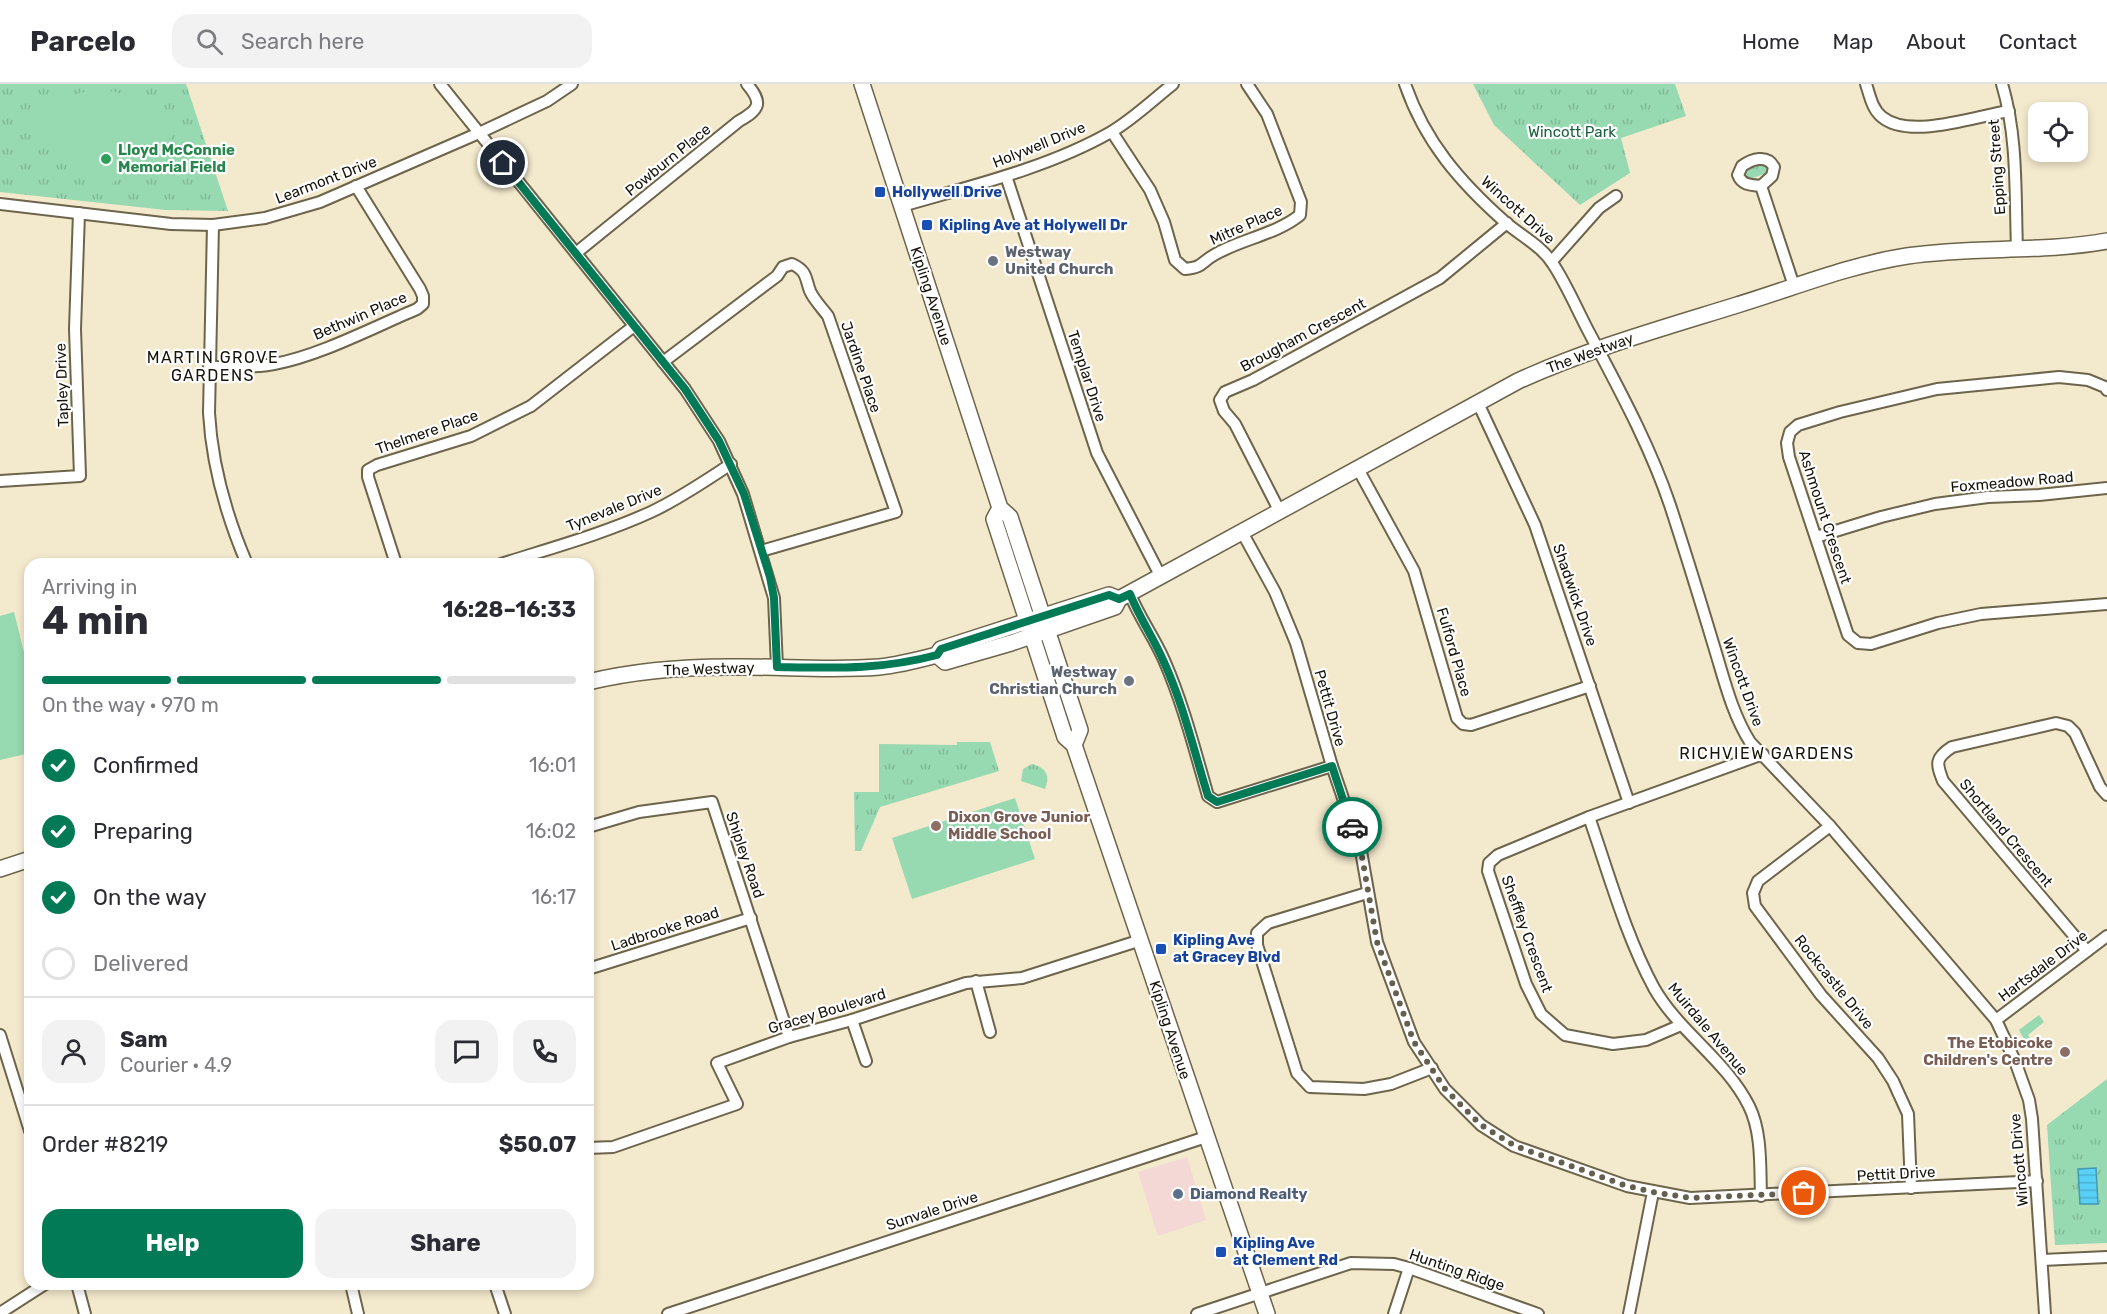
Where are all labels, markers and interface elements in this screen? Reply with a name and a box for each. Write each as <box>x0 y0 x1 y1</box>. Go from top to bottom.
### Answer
search box <box>172 14 592 68</box>
text: Parcelo <box>30 25 136 58</box>
icon: search <box>193 25 226 58</box>
text: Search here <box>241 28 364 55</box>
text: Home <box>1742 29 1799 54</box>
text: Map <box>1832 29 1873 54</box>
text: About <box>1906 29 1966 54</box>
text: Contact <box>1999 29 2077 54</box>
map controls <box>2028 102 2088 162</box>
button: locate <box>2028 102 2088 162</box>
street label: Holywell Drive <box>990 118 1088 172</box>
street label: Epping Street <box>1985 119 2009 215</box>
street label: Powburn Place <box>622 120 714 200</box>
park label: Wincott Park <box>1528 123 1616 141</box>
pin <box>477 137 528 188</box>
place label: Lloyd McConnie Memorial Field <box>118 141 235 176</box>
icon: home <box>486 146 519 179</box>
marker: Lloyd McConnie Memorial Field <box>99 152 113 166</box>
street label: Learmont Drive <box>273 152 379 208</box>
street label: Wincott Drive <box>1477 172 1559 248</box>
place label: Hollywell Drive <box>892 183 1002 201</box>
marker: Hollywell Drive <box>873 185 887 199</box>
street label: Mitre Place <box>1207 201 1285 249</box>
place label: Kipling Ave at Holywell Dr <box>939 216 1127 234</box>
marker: Kipling Ave at Holywell Dr <box>920 218 934 232</box>
place label: Westway United Church <box>1005 243 1114 278</box>
street label: Kipling Avenue <box>907 244 955 348</box>
marker: Westway United Church <box>986 254 1000 268</box>
street label: Bethwin Place <box>310 288 410 344</box>
street label: Brougham Crescent <box>1237 294 1369 376</box>
street label: Jardine Place <box>837 319 885 415</box>
street label: Templar Drive <box>1064 328 1110 424</box>
street label: The Westway <box>1544 329 1636 377</box>
street label: Tapley Drive <box>52 343 72 427</box>
district label: MARTIN GROVE GARDENS <box>147 348 279 385</box>
street label: Thelmere Place <box>373 406 481 458</box>
street label: Ashmount Crescent <box>1795 448 1855 586</box>
street label: Foxmeadow Road <box>1950 468 2074 496</box>
street label: Tynevale Drive <box>564 481 664 535</box>
street label: Shadwick Drive <box>1549 541 1601 649</box>
text: Arriving in <box>42 575 137 599</box>
text: 16:28–16:33 <box>443 596 576 623</box>
text: 4 min <box>42 598 149 644</box>
street label: Fulford Place <box>1433 605 1475 699</box>
street label: Wincott Drive <box>1719 635 1767 729</box>
street label: The Westway <box>663 658 755 680</box>
place label: Westway Christian Church <box>989 663 1117 698</box>
street label: Pettit Drive <box>1310 668 1350 748</box>
marker: Westway Christian Church <box>1122 674 1136 688</box>
text: On the way · 970 m <box>42 693 219 717</box>
district label: RICHVIEW GARDENS <box>1679 744 1855 763</box>
icon: check <box>42 749 75 782</box>
text: Confirmed <box>93 752 199 779</box>
text: 16:01 <box>529 753 576 777</box>
street label: Shortland Crescent <box>1956 775 2056 891</box>
courier <box>1322 797 1382 857</box>
place label: Dixon Grove Junior Middle School <box>948 808 1090 843</box>
street label: Shipley Road <box>722 810 768 900</box>
icon: car <box>1336 811 1369 844</box>
icon: check <box>42 815 75 848</box>
text: Preparing <box>93 818 193 845</box>
text: 16:02 <box>526 819 576 843</box>
marker: Dixon Grove Junior Middle School <box>929 819 943 833</box>
street label: Sheffley Crescent <box>1497 873 1557 995</box>
icon: check <box>42 881 75 914</box>
text: On the way <box>93 884 207 911</box>
text: 16:17 <box>531 885 576 909</box>
street label: Ladbrooke Road <box>609 903 721 955</box>
street label: Hartsdale Drive <box>1995 927 2091 1005</box>
place label: Kipling Ave at Gracey Blvd <box>1173 931 1280 966</box>
street label: Rockcastle Drive <box>1791 931 1877 1033</box>
marker: Kipling Ave at Gracey Blvd <box>1154 942 1168 956</box>
text: Delivered <box>93 950 189 977</box>
street label: Kipling Avenue <box>1146 978 1194 1082</box>
street label: Muirdale Avenue <box>1664 979 1752 1079</box>
street label: Gracey Boulevard <box>766 985 888 1037</box>
button: person <box>42 1020 105 1083</box>
button: chat <box>435 1020 498 1083</box>
button: phone <box>513 1020 576 1083</box>
text: Sam <box>120 1026 168 1053</box>
place label: The Etobicoke Children's Centre <box>1923 1034 2053 1069</box>
marker: The Etobicoke Children's Centre <box>2058 1045 2072 1059</box>
text: Courier · 4.9 <box>120 1053 232 1077</box>
street label: Wincott Drive <box>2006 1113 2032 1207</box>
text: Order #8219 <box>42 1131 168 1158</box>
text: $50.07 <box>499 1131 576 1158</box>
street label: Pettit Drive <box>1856 1163 1936 1185</box>
pin <box>1778 1167 1829 1218</box>
icon: bag <box>1787 1176 1820 1209</box>
place label: Diamond Realty <box>1190 1185 1307 1203</box>
marker: Diamond Realty <box>1171 1187 1185 1201</box>
street label: Sunvale Drive <box>884 1188 980 1234</box>
button: Help <box>42 1209 303 1278</box>
button: Share <box>315 1209 576 1278</box>
place label: Kipling Ave at Clement Rd <box>1233 1234 1338 1269</box>
marker: Kipling Ave at Clement Rd <box>1214 1245 1228 1259</box>
street label: Hunting Ridge <box>1407 1245 1507 1295</box>

